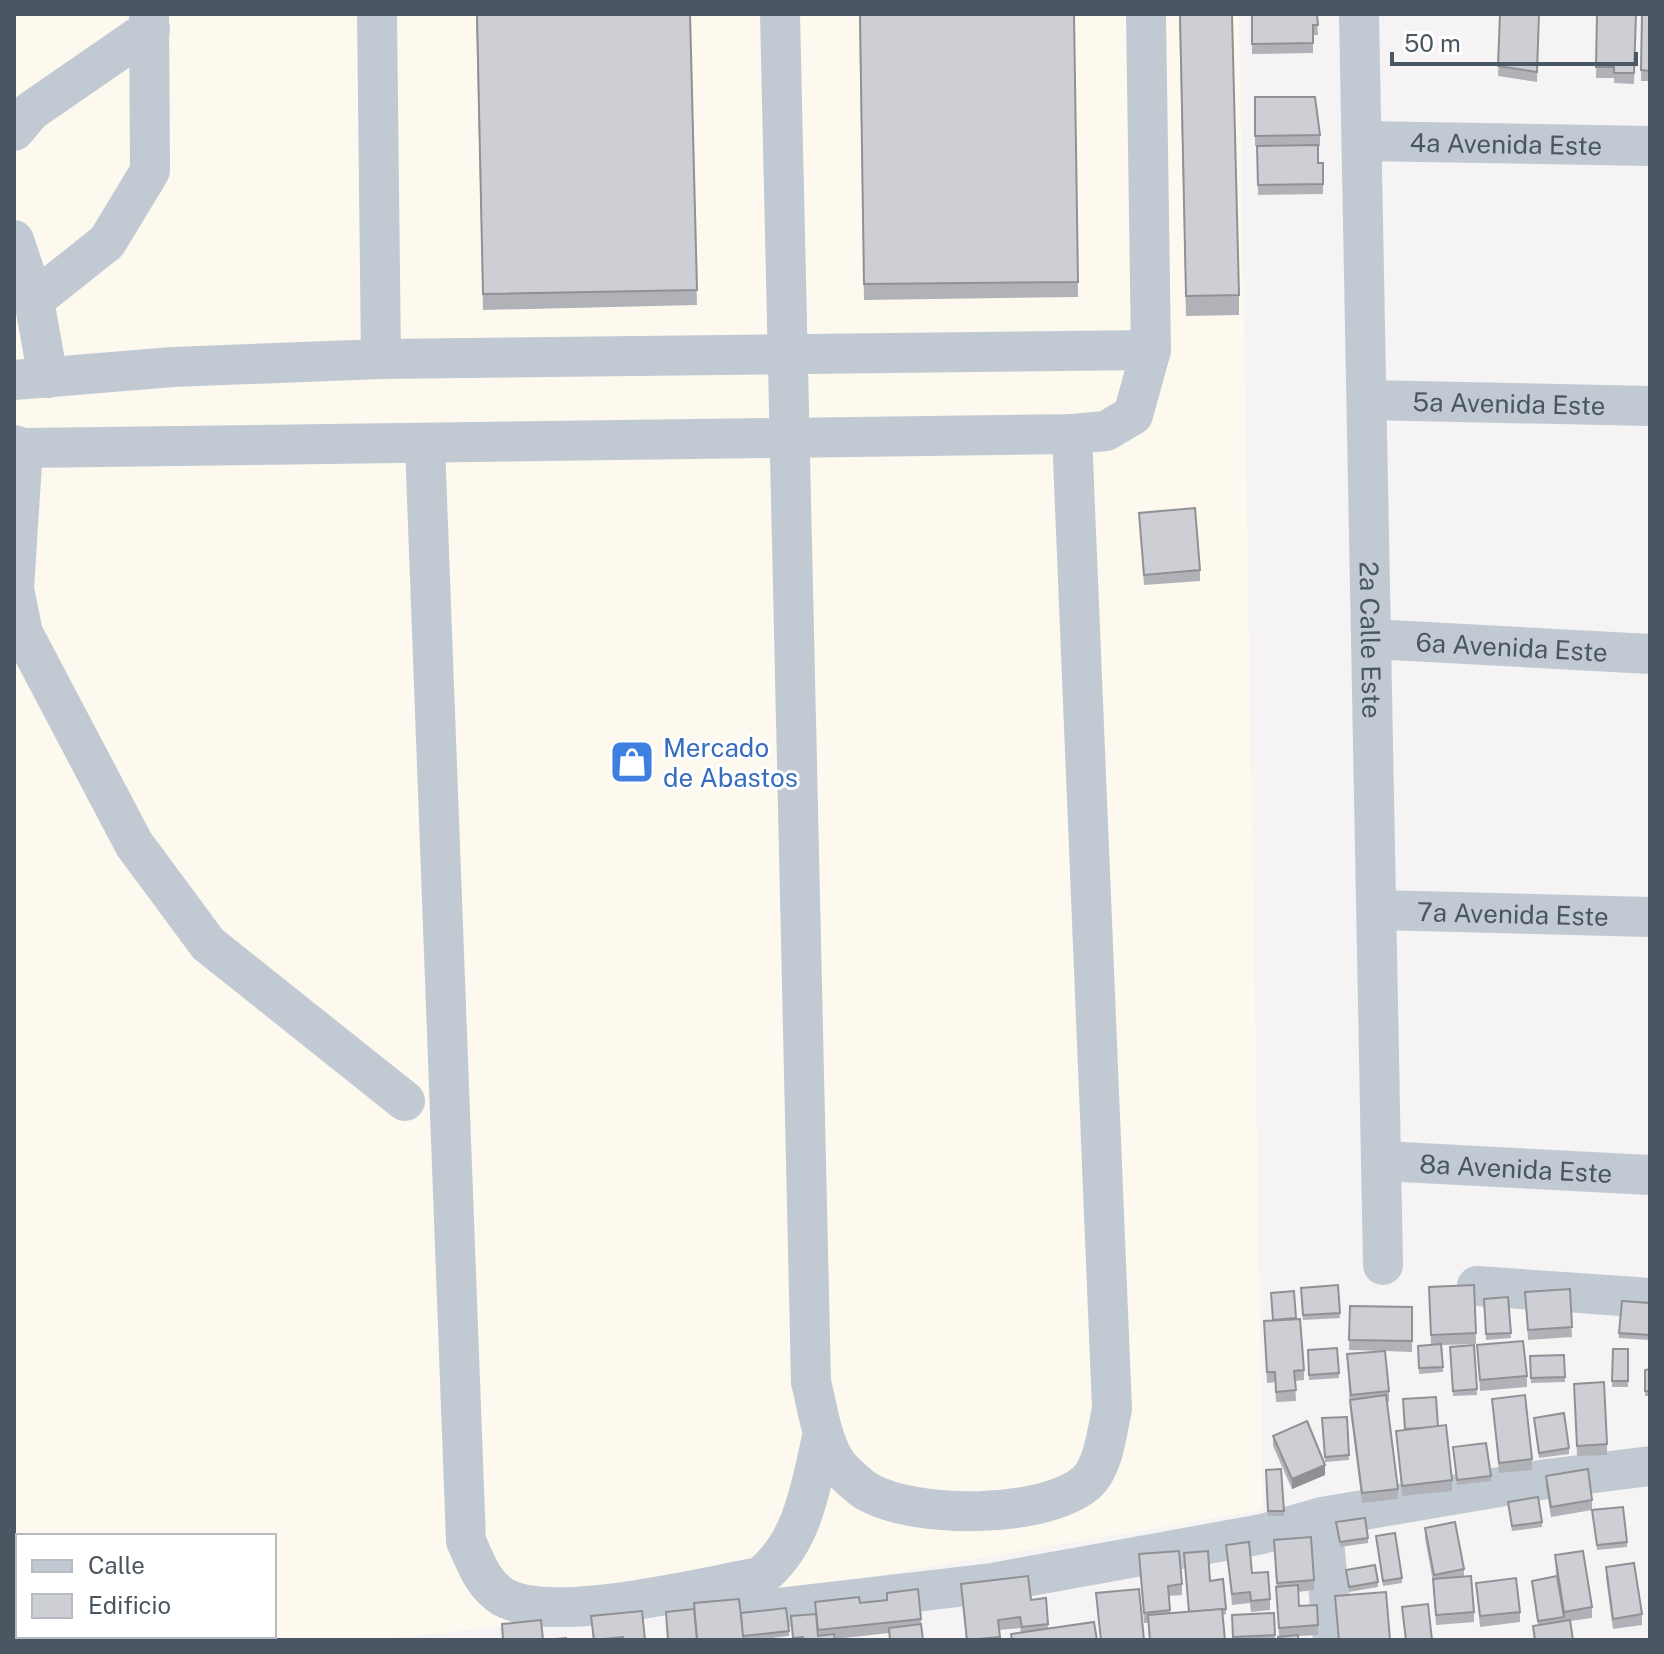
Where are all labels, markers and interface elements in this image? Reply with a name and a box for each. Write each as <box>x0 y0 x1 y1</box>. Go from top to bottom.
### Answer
scale bar <box>1392 16 1636 66</box>
text: 50 m <box>1404 29 1461 57</box>
street label: 4a Avenida Este <box>1409 126 1602 161</box>
street label: 5a Avenida Este <box>1412 385 1606 421</box>
street label: 2a Calle Este <box>1354 561 1388 719</box>
street label: 6a Avenida Este <box>1415 626 1609 667</box>
place label: Mercado de Abastos <box>663 732 798 793</box>
shop icon: Mercado de Abastos <box>608 738 656 786</box>
street label: 7a Avenida Este <box>1417 896 1609 931</box>
street label: 8a Avenida Este <box>1419 1147 1613 1189</box>
legend <box>16 1534 276 1638</box>
text: Calle <box>88 1551 145 1579</box>
text: Edificio <box>88 1591 171 1619</box>

